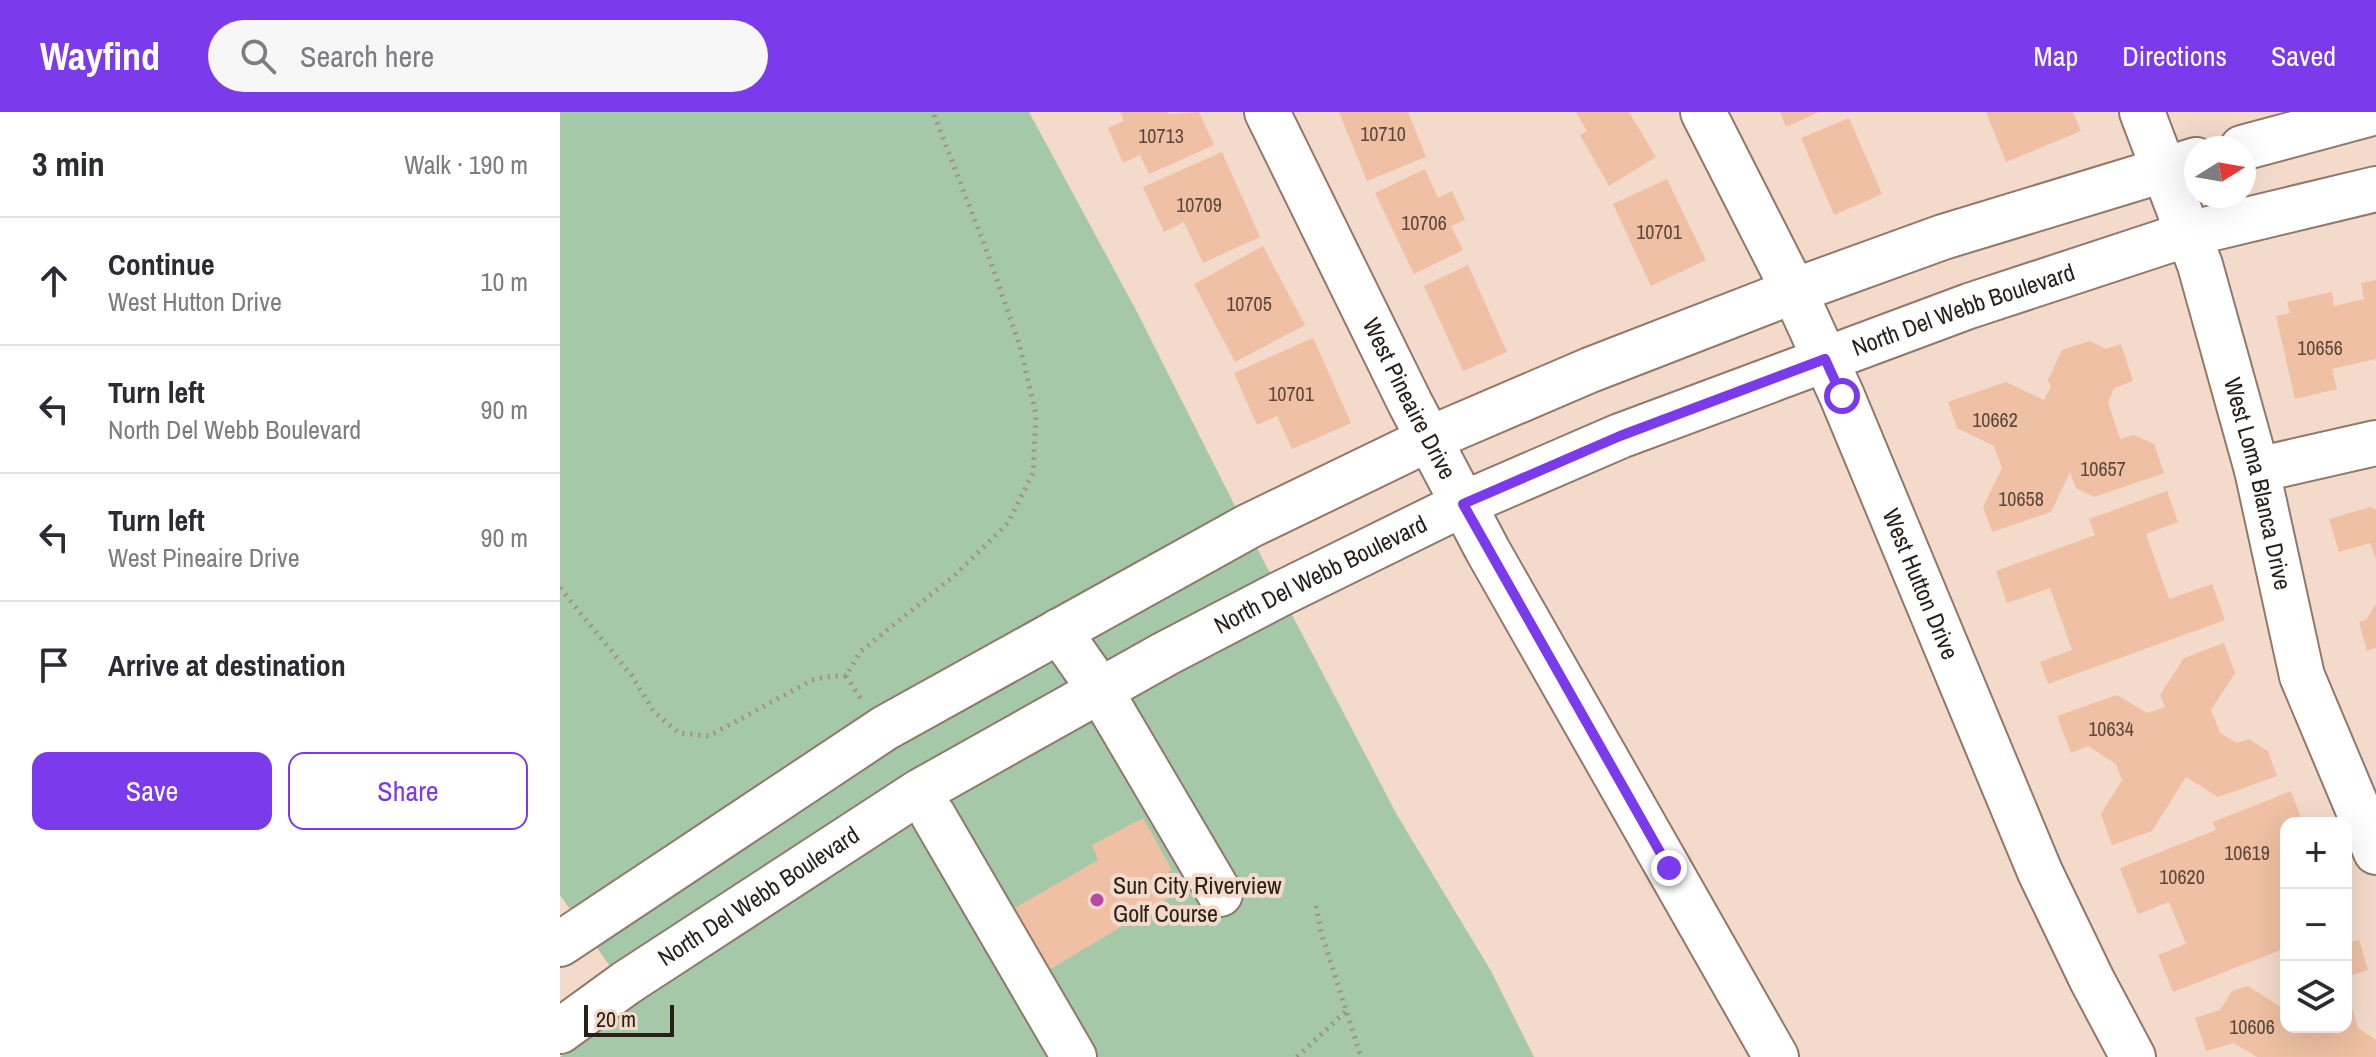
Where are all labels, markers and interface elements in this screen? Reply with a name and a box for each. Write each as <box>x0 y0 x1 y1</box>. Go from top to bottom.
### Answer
search box <box>208 20 768 92</box>
text: Wayfind <box>40 31 160 82</box>
icon: search <box>236 34 280 78</box>
text: Search here <box>300 36 434 76</box>
text: Map <box>2034 37 2078 75</box>
text: Directions <box>2122 37 2227 75</box>
text: Saved <box>2271 37 2336 75</box>
house number: 10710 <box>1360 120 1406 147</box>
house number: 10713 <box>1138 122 1184 149</box>
north arrow <box>2184 136 2256 208</box>
text: 3 min <box>32 141 105 187</box>
text: Walk · 190 m <box>404 147 528 182</box>
house number: 10709 <box>1176 191 1222 218</box>
house number: 10706 <box>1401 209 1447 236</box>
house number: 10701 <box>1636 218 1682 245</box>
text: Continue <box>108 244 215 284</box>
street label: North Del Webb Boulevard <box>1847 255 2079 363</box>
icon: ahead <box>32 259 76 303</box>
text: 10 m <box>481 264 528 299</box>
text: West Hutton Drive <box>108 284 282 319</box>
house number: 10705 <box>1226 290 1272 317</box>
street label: West Pineaire Drive <box>1356 312 1464 485</box>
house number: 10656 <box>2297 334 2343 361</box>
text: Turn left <box>108 372 205 412</box>
street label: West Loma Blanca Drive <box>2217 374 2300 593</box>
route start <box>1824 378 1860 414</box>
house number: 10701 <box>1268 380 1314 407</box>
icon: left <box>32 387 76 431</box>
text: 90 m <box>481 392 528 427</box>
house number: 10662 <box>1972 406 2018 433</box>
text: North Del Webb Boulevard <box>108 412 361 447</box>
house number: 10657 <box>2080 455 2126 482</box>
house number: 10658 <box>1998 485 2044 512</box>
text: Turn left <box>108 500 205 540</box>
street label: West Hutton Drive <box>1876 503 1967 664</box>
street label: North Del Webb Boulevard <box>1208 507 1432 641</box>
icon: left <box>32 515 76 559</box>
text: 90 m <box>481 520 528 555</box>
text: West Pineaire Drive <box>108 540 300 575</box>
icon: arrive <box>32 643 76 687</box>
text: Arrive at destination <box>108 645 346 685</box>
house number: 10634 <box>2088 715 2134 742</box>
button: Save <box>32 752 272 830</box>
button: Share <box>288 752 528 830</box>
map controls <box>2280 817 2352 1033</box>
button: + <box>2280 817 2352 889</box>
street label: North Del Webb Boulevard <box>651 818 865 973</box>
house number: 10619 <box>2224 839 2270 866</box>
route end <box>1651 850 1687 886</box>
house number: 10620 <box>2159 863 2205 890</box>
place label: Sun City Riverview Golf Course <box>1113 869 1282 929</box>
button: − <box>2280 889 2352 961</box>
marker: Sun City Riverview Golf Course <box>1088 891 1106 909</box>
button: layers <box>2280 961 2352 1033</box>
scale bar <box>584 1001 674 1037</box>
text: 20 m <box>596 1004 636 1034</box>
house number: 10606 <box>2229 1013 2275 1040</box>

